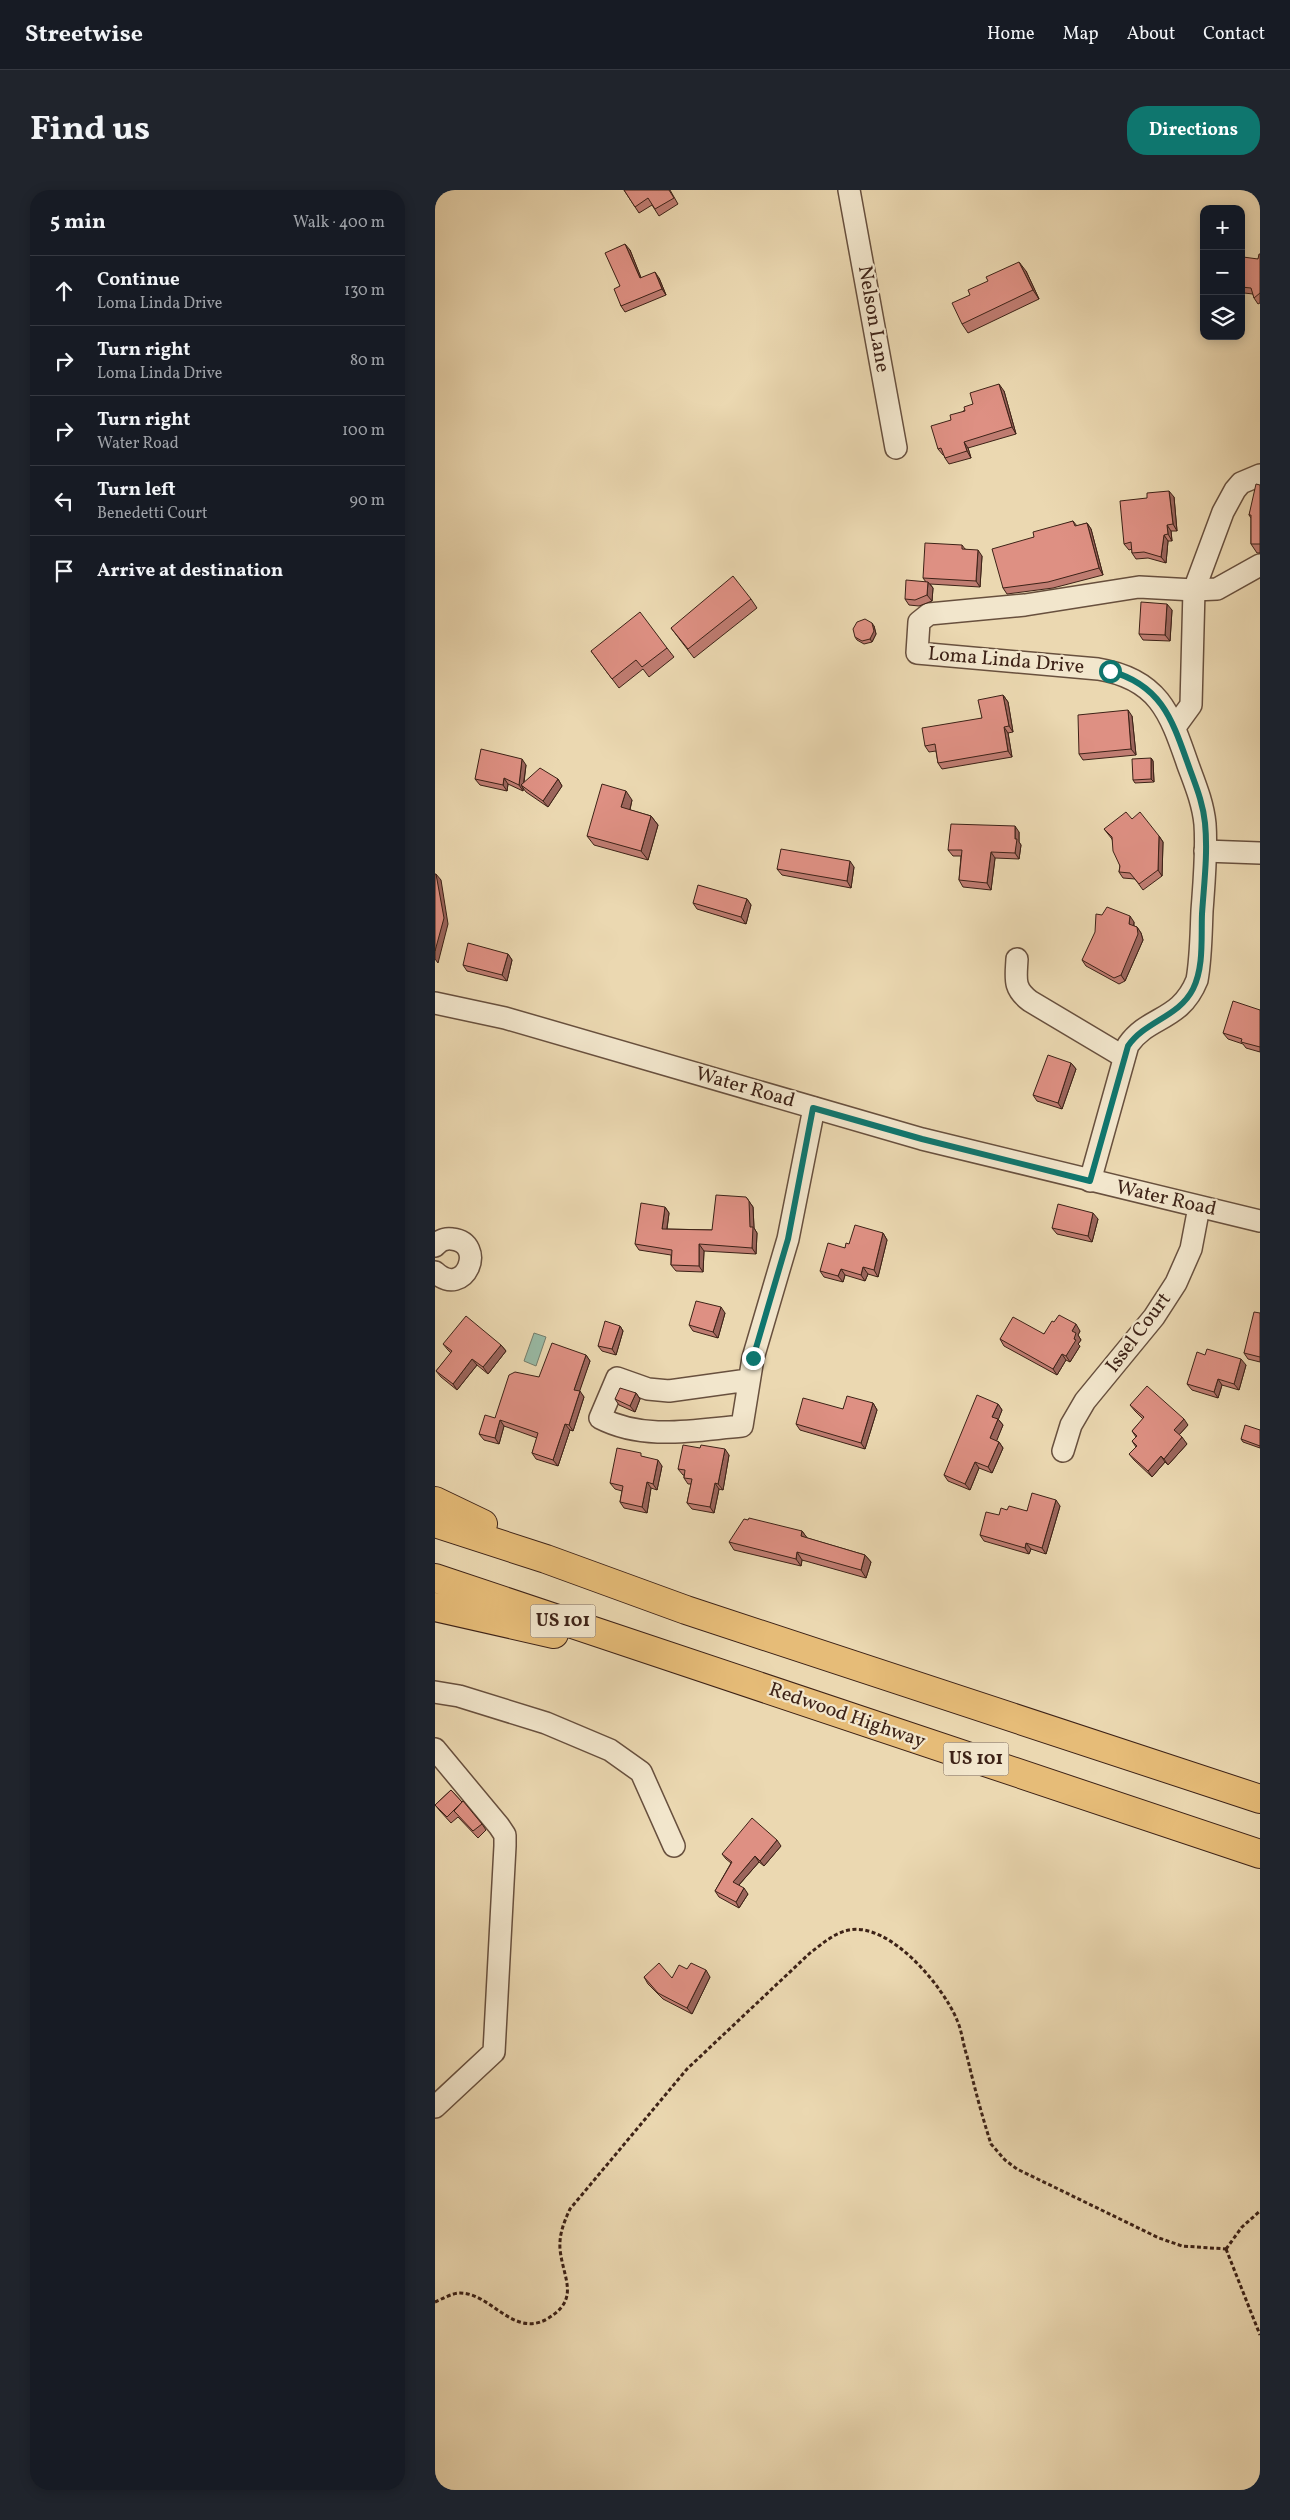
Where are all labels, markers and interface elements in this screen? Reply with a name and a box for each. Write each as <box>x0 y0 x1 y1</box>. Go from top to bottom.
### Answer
text: Streetwise <box>25 18 143 52</box>
text: Home <box>987 22 1035 47</box>
text: Map <box>1063 22 1099 47</box>
text: About <box>1127 22 1175 47</box>
text: Contact <box>1203 22 1265 47</box>
text: Find us <box>30 106 150 154</box>
button: Directions <box>1127 106 1260 155</box>
map controls <box>1200 205 1245 340</box>
button: + <box>1200 205 1245 250</box>
text: 5 min <box>50 208 106 237</box>
text: Walk · 400 m <box>293 212 385 234</box>
button: − <box>1200 250 1245 295</box>
street label: Nelson Lane <box>850 263 896 375</box>
text: Continue <box>97 267 180 293</box>
icon: ahead <box>50 277 78 305</box>
text: 130 m <box>344 280 385 302</box>
text: Loma Linda Drive <box>97 293 222 315</box>
button: layers <box>1200 295 1245 340</box>
text: Turn right <box>97 337 190 363</box>
icon: right <box>50 347 78 375</box>
text: 80 m <box>350 350 385 372</box>
text: Loma Linda Drive <box>97 363 222 385</box>
text: Turn right <box>97 407 190 433</box>
icon: right <box>50 417 78 445</box>
text: 100 m <box>342 420 385 442</box>
text: Water Road <box>97 433 179 455</box>
text: Turn left <box>97 477 176 503</box>
icon: left <box>50 487 78 515</box>
text: 90 m <box>349 490 385 512</box>
text: Benedetti Court <box>97 503 208 525</box>
icon: arrive <box>50 557 78 585</box>
text: Arrive at destination <box>97 558 283 584</box>
street label: Loma Linda Drive <box>927 640 1085 682</box>
route start <box>1099 660 1122 683</box>
street label: Water Road <box>692 1060 798 1116</box>
street label: Water Road <box>1113 1174 1219 1224</box>
street label: Issel Court <box>1100 1287 1178 1379</box>
route end <box>742 1347 765 1370</box>
road number: US 101 <box>531 1604 595 1638</box>
street label: Redwood Highway <box>765 1676 929 1756</box>
road number: US 101 <box>943 1742 1009 1776</box>

